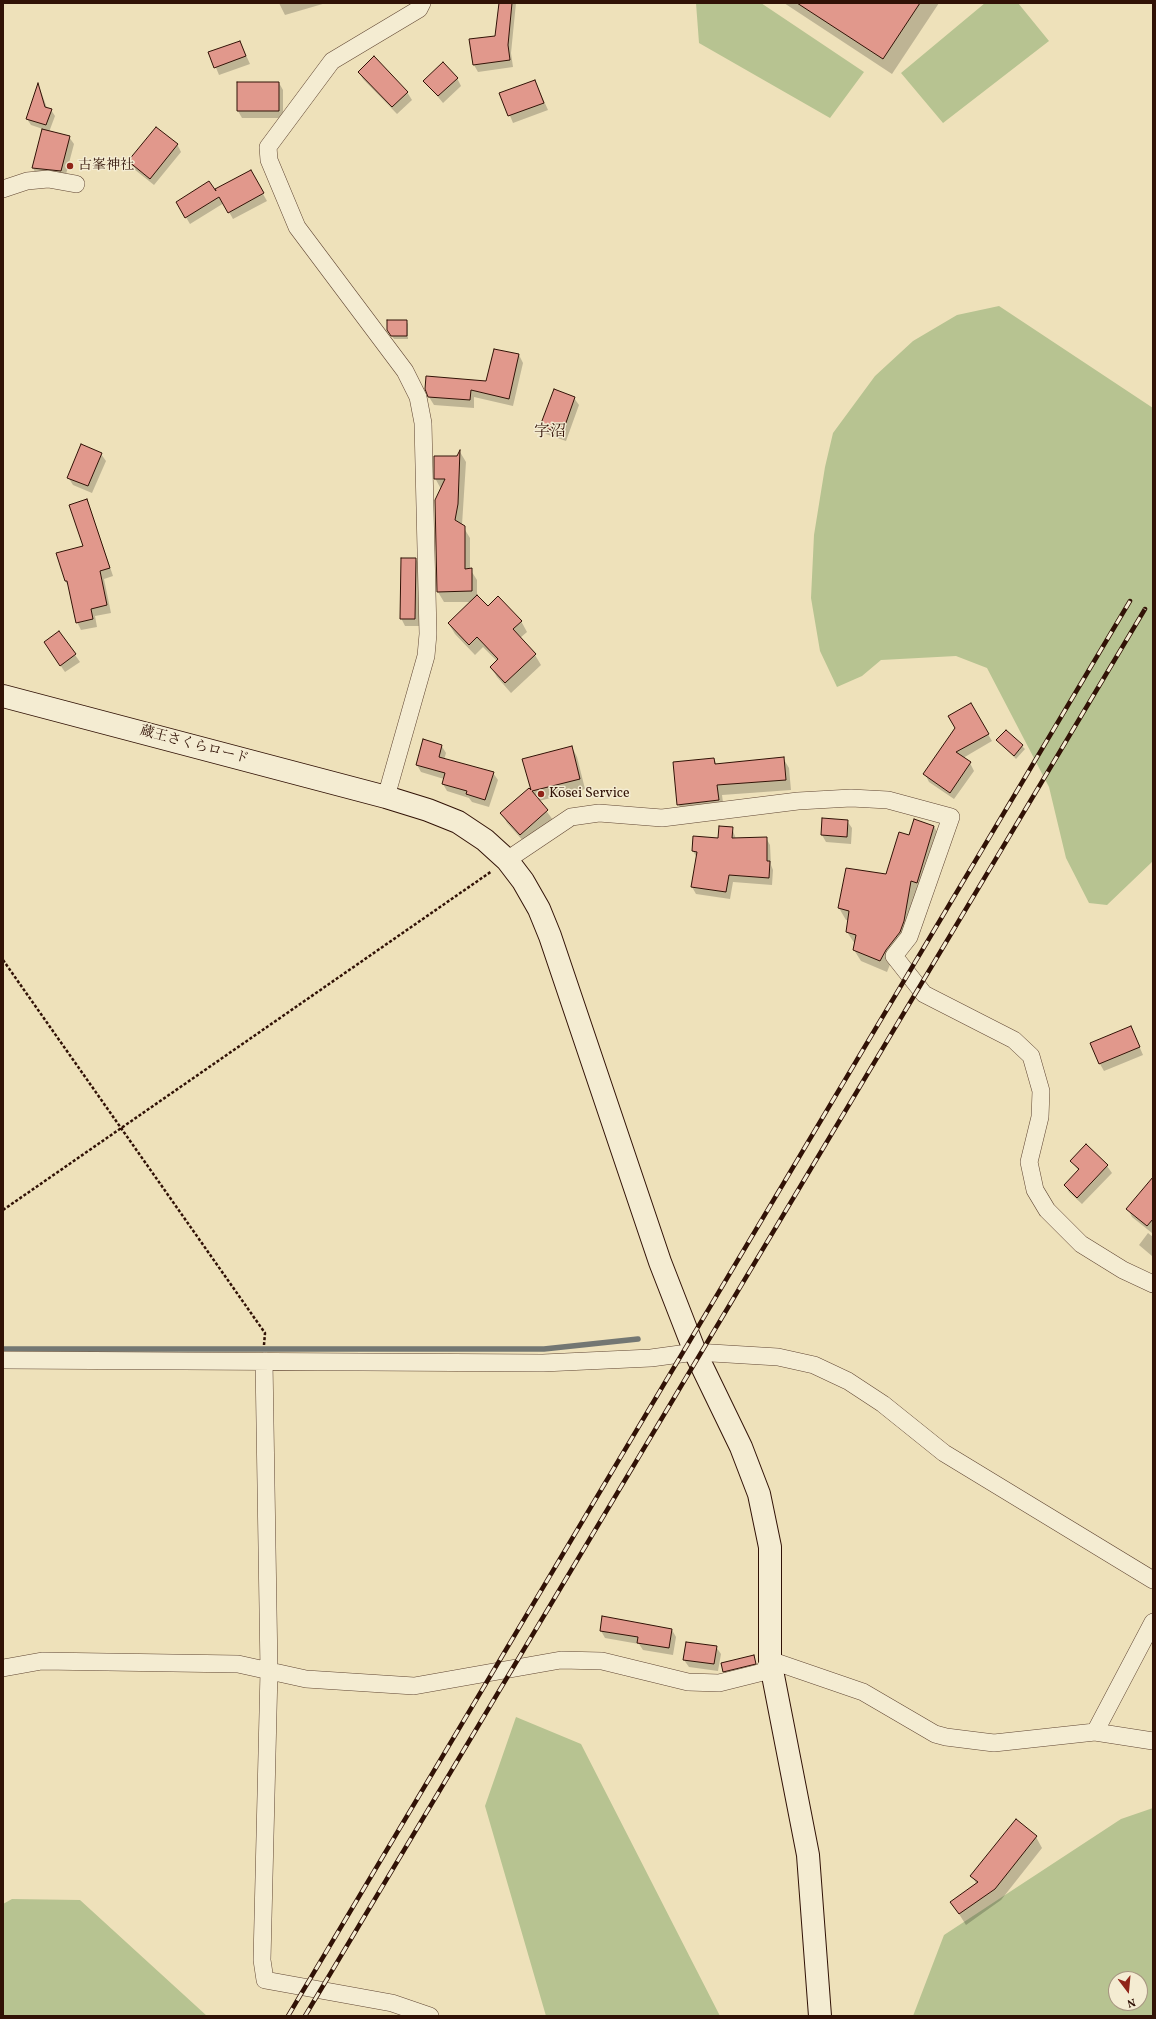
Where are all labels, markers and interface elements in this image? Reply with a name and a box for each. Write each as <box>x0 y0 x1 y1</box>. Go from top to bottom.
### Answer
place label: 古峯神社 <box>78 158 134 174</box>
marker: 古峯神社 <box>65 161 75 171</box>
district label: 字沼 <box>534 423 566 443</box>
street label: 蔵王さくらロード <box>138 723 250 769</box>
place label: Kōsei Service <box>549 786 630 802</box>
marker: Kōsei Service <box>536 789 546 799</box>
north arrow <box>1108 1971 1148 2011</box>
text: N <box>1125 1994 1137 2010</box>

